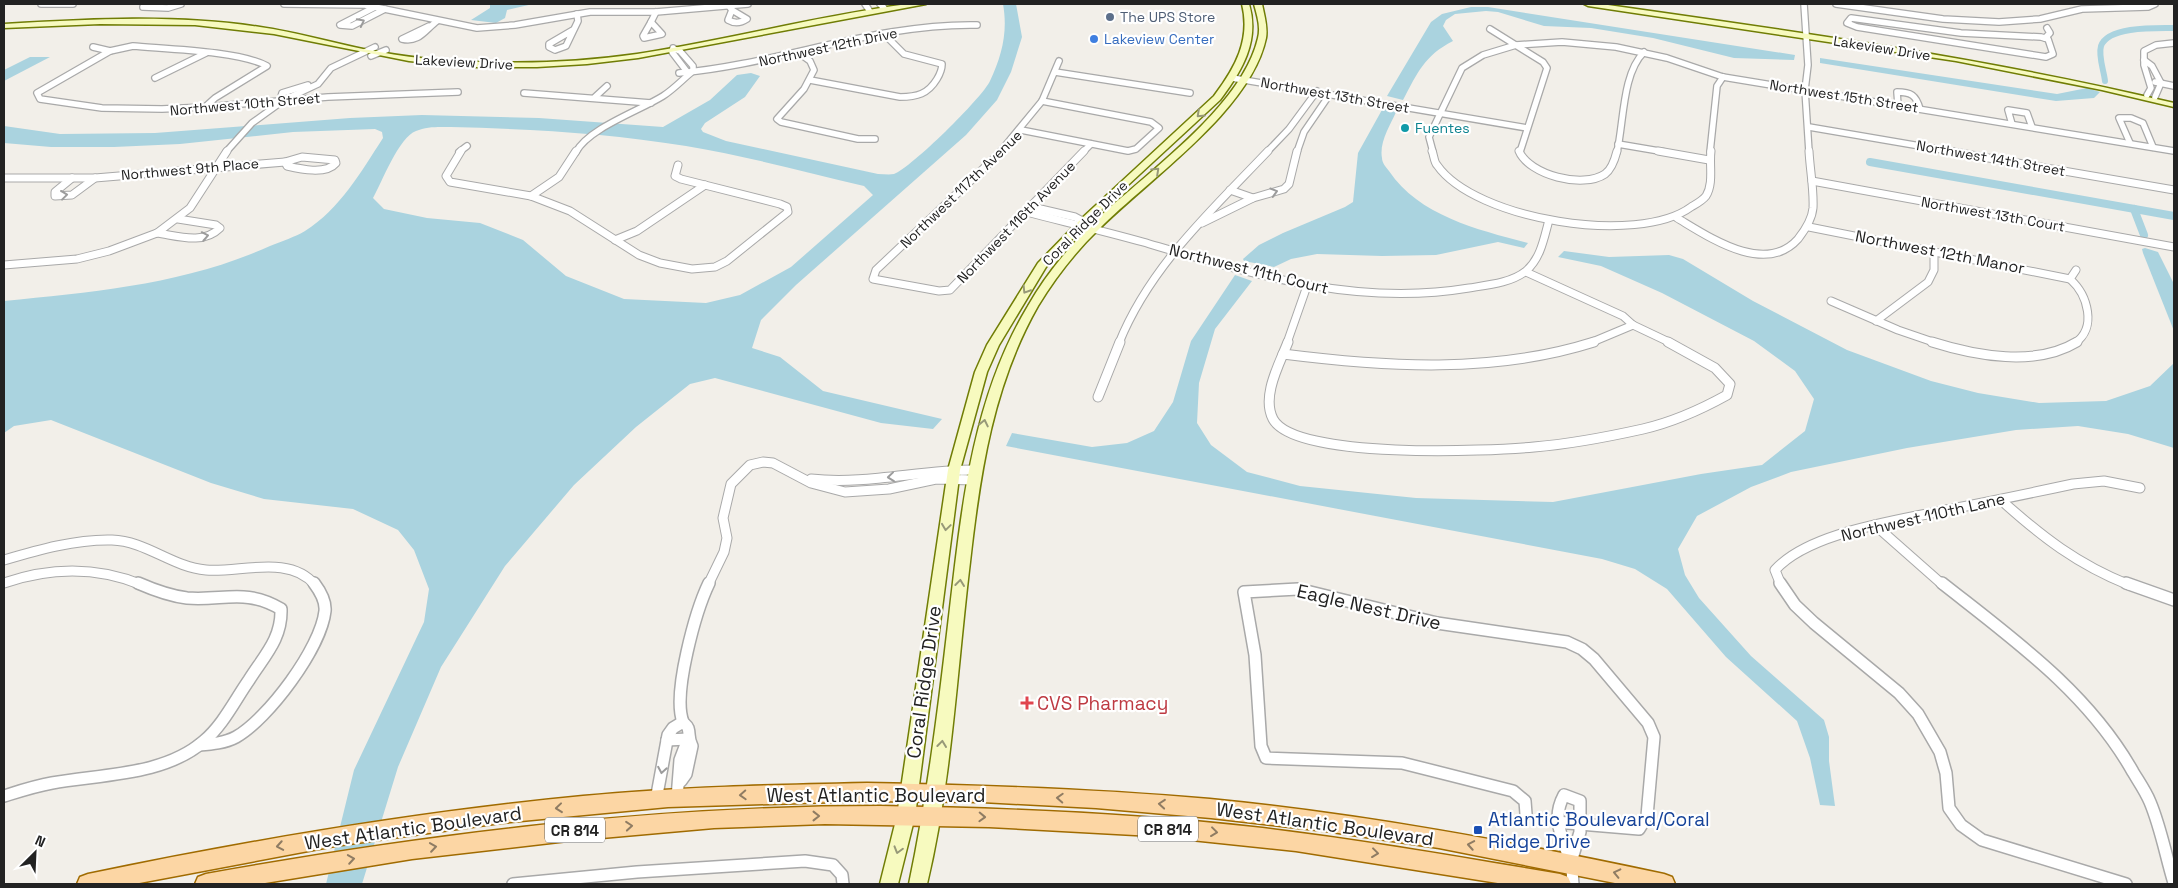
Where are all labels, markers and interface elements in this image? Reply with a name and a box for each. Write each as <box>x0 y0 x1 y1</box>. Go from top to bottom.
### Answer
place label: The UPS Store <box>1120 8 1215 26</box>
marker: The UPS Store <box>1104 11 1116 23</box>
one-way arrow <box>356 18 365 28</box>
street label: Northwest 12th Drive <box>757 24 899 70</box>
place label: Lakeview Center <box>1104 30 1214 48</box>
street label: Lakeview Drive <box>1832 31 1932 65</box>
marker: Lakeview Center <box>1088 33 1100 45</box>
street label: Lakeview Drive <box>414 50 514 74</box>
street label: Northwest 13th Street <box>1259 73 1411 117</box>
street label: Northwest 15th Street <box>1768 75 1920 117</box>
street label: Northwest 10th Street <box>169 88 321 120</box>
one-way arrow <box>1196 108 1205 117</box>
place label: Fuentes <box>1415 119 1470 137</box>
marker: Fuentes <box>1399 122 1411 134</box>
street label: Northwest 117th Avenue <box>896 126 1026 252</box>
street label: Northwest 14th Street <box>1915 136 2067 180</box>
street label: Northwest 9th Place <box>120 154 260 184</box>
street label: Northwest 116th Avenue <box>953 157 1079 287</box>
one-way arrow <box>1150 168 1159 177</box>
street label: Coral Ridge Drive <box>1039 177 1131 269</box>
one-way arrow <box>1269 187 1277 197</box>
one-way arrow <box>61 190 69 201</box>
street label: Northwest 13th Court <box>1920 192 2066 236</box>
street label: Northwest 12th Manor <box>1854 225 2026 279</box>
one-way arrow <box>201 232 210 242</box>
street label: Northwest 11th Court <box>1167 239 1331 299</box>
one-way arrow <box>1023 284 1032 294</box>
one-way arrow <box>979 418 989 427</box>
one-way arrow <box>887 471 895 482</box>
street label: Northwest 110th Lane <box>1839 488 2007 546</box>
one-way arrow <box>941 523 952 531</box>
street label: Eagle Nest Drive <box>1294 578 1444 636</box>
one-way arrow <box>954 579 965 587</box>
street label: Coral Ridge Drive <box>901 604 947 760</box>
place label: CVS Pharmacy <box>1037 691 1168 716</box>
marker: CVS Pharmacy <box>1021 697 1033 709</box>
one-way arrow <box>936 740 947 748</box>
one-way arrow <box>657 766 668 774</box>
street label: West Atlantic Boulevard <box>766 783 986 808</box>
one-way arrow <box>739 789 747 800</box>
one-way arrow <box>1056 792 1064 803</box>
street label: West Atlantic Boulevard <box>1215 796 1435 852</box>
one-way arrow <box>1157 799 1165 810</box>
street label: West Atlantic Boulevard <box>303 800 523 856</box>
one-way arrow <box>555 803 563 814</box>
place label: Atlantic Boulevard/Coral Ridge Drive <box>1488 807 1710 854</box>
one-way arrow <box>812 811 820 821</box>
one-way arrow <box>978 812 986 822</box>
road number: CR 814 <box>1138 816 1198 842</box>
road number: CR 814 <box>545 818 605 842</box>
one-way arrow <box>625 821 633 832</box>
marker: Atlantic Boulevard/Coral Ridge Drive <box>1472 824 1484 836</box>
one-way arrow <box>1210 826 1218 837</box>
north arrow <box>10 828 60 878</box>
text: N <box>32 831 48 851</box>
one-way arrow <box>1467 840 1476 850</box>
one-way arrow <box>276 841 285 851</box>
one-way arrow <box>428 842 437 852</box>
one-way arrow <box>894 846 904 854</box>
one-way arrow <box>1371 847 1379 858</box>
one-way arrow <box>347 855 356 865</box>
one-way arrow <box>1613 868 1622 879</box>

